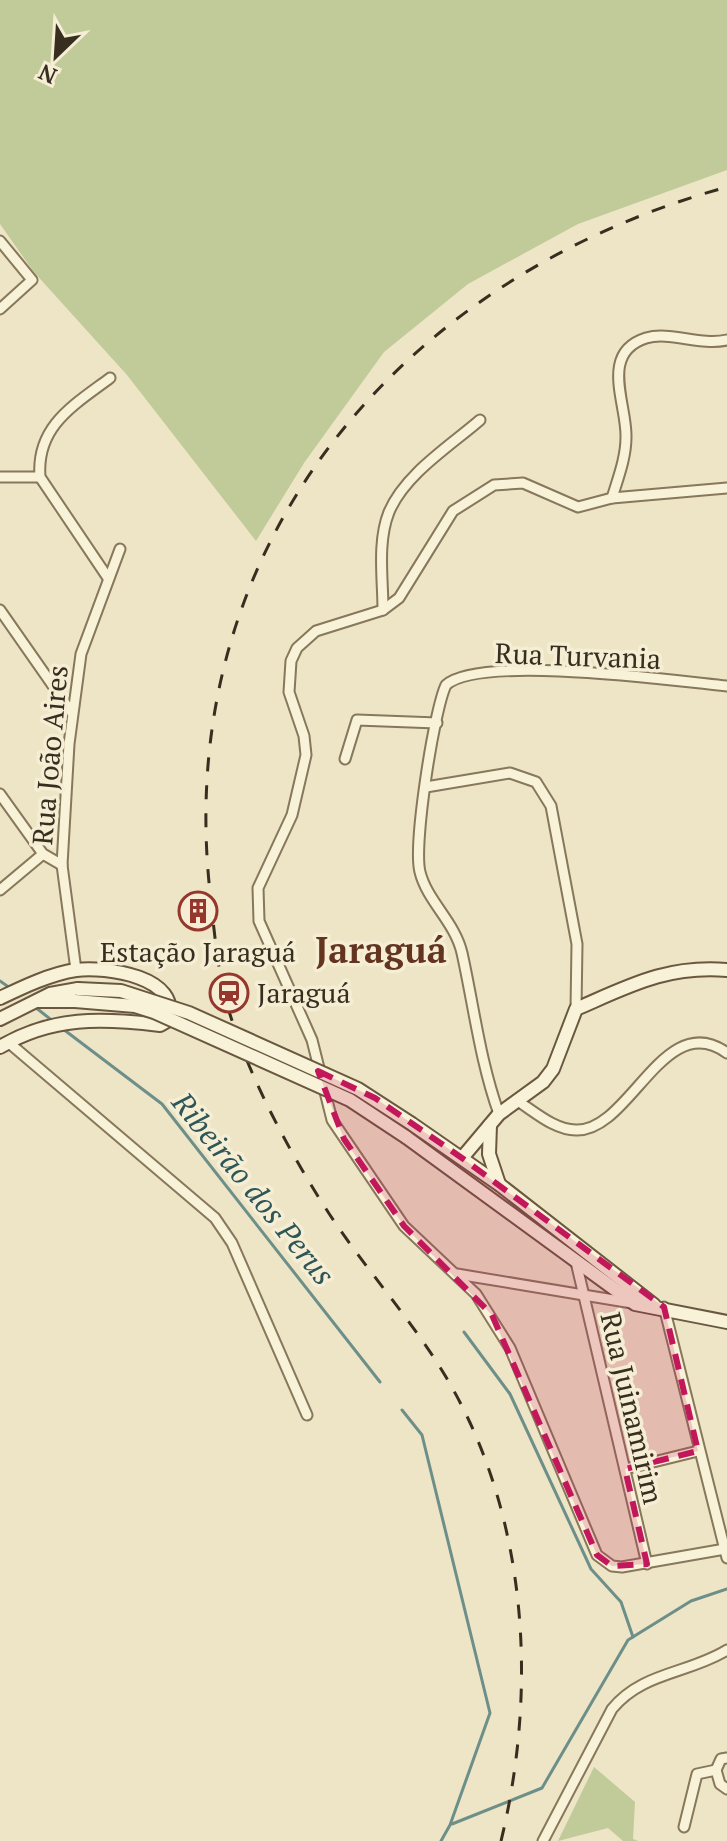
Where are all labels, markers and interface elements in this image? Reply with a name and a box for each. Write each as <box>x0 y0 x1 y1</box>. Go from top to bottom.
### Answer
north arrow <box>16 16 96 96</box>
text: N <box>33 58 61 91</box>
street label: Rua Turvania <box>494 634 662 677</box>
street label: Rua João Aires <box>23 664 76 846</box>
building icon: Estação Jaraguá <box>177 890 219 932</box>
district label: Jaraguá <box>315 926 447 973</box>
place label: Estação Jaraguá <box>100 933 296 970</box>
station icon: Jaraguá <box>208 972 250 1014</box>
place label: Jaraguá <box>257 974 351 1011</box>
water label: Ribeirão dos Perus <box>163 1083 344 1293</box>
street label: Rua Juinamirim <box>592 1308 673 1507</box>

